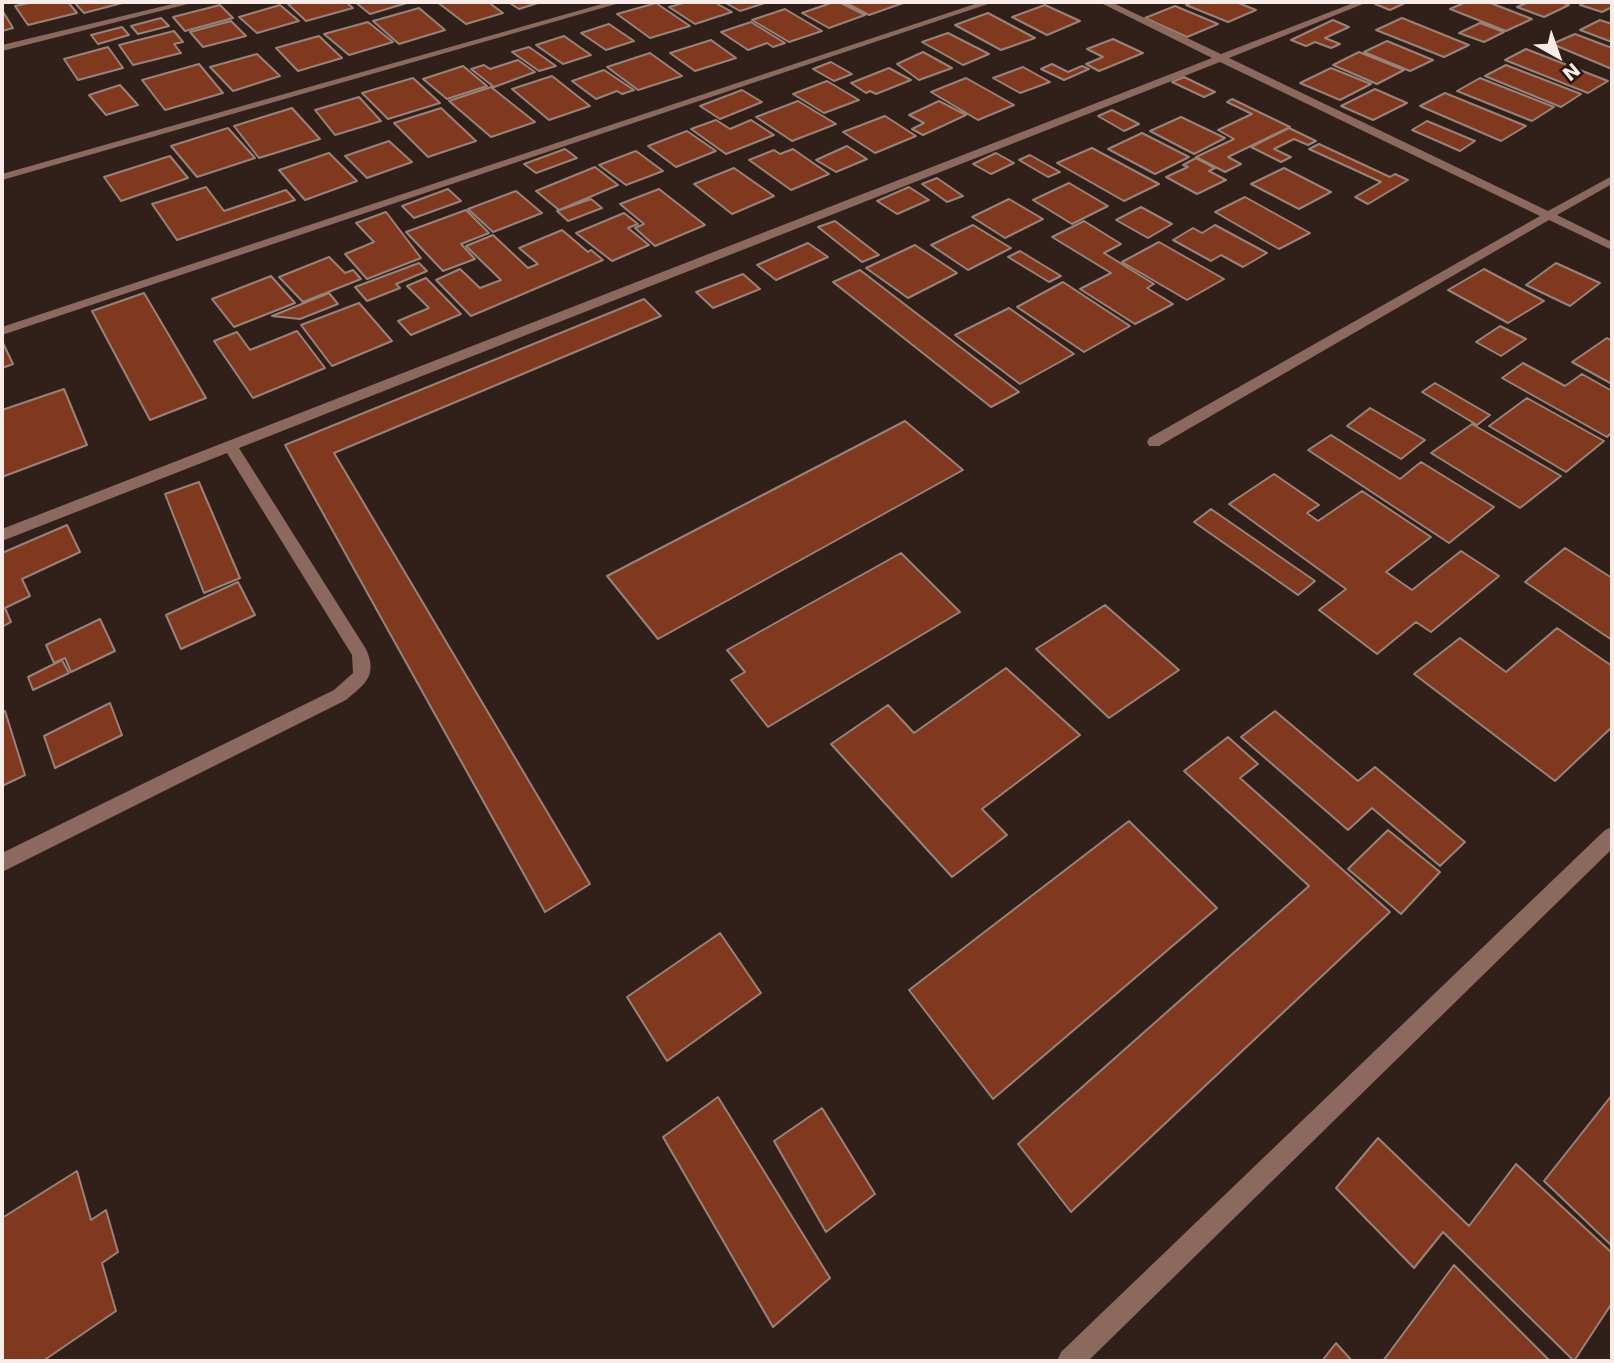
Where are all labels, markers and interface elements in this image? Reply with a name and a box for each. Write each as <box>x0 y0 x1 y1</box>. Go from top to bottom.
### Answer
north arrow <box>1523 21 1593 91</box>
text: N <box>1558 59 1585 86</box>

